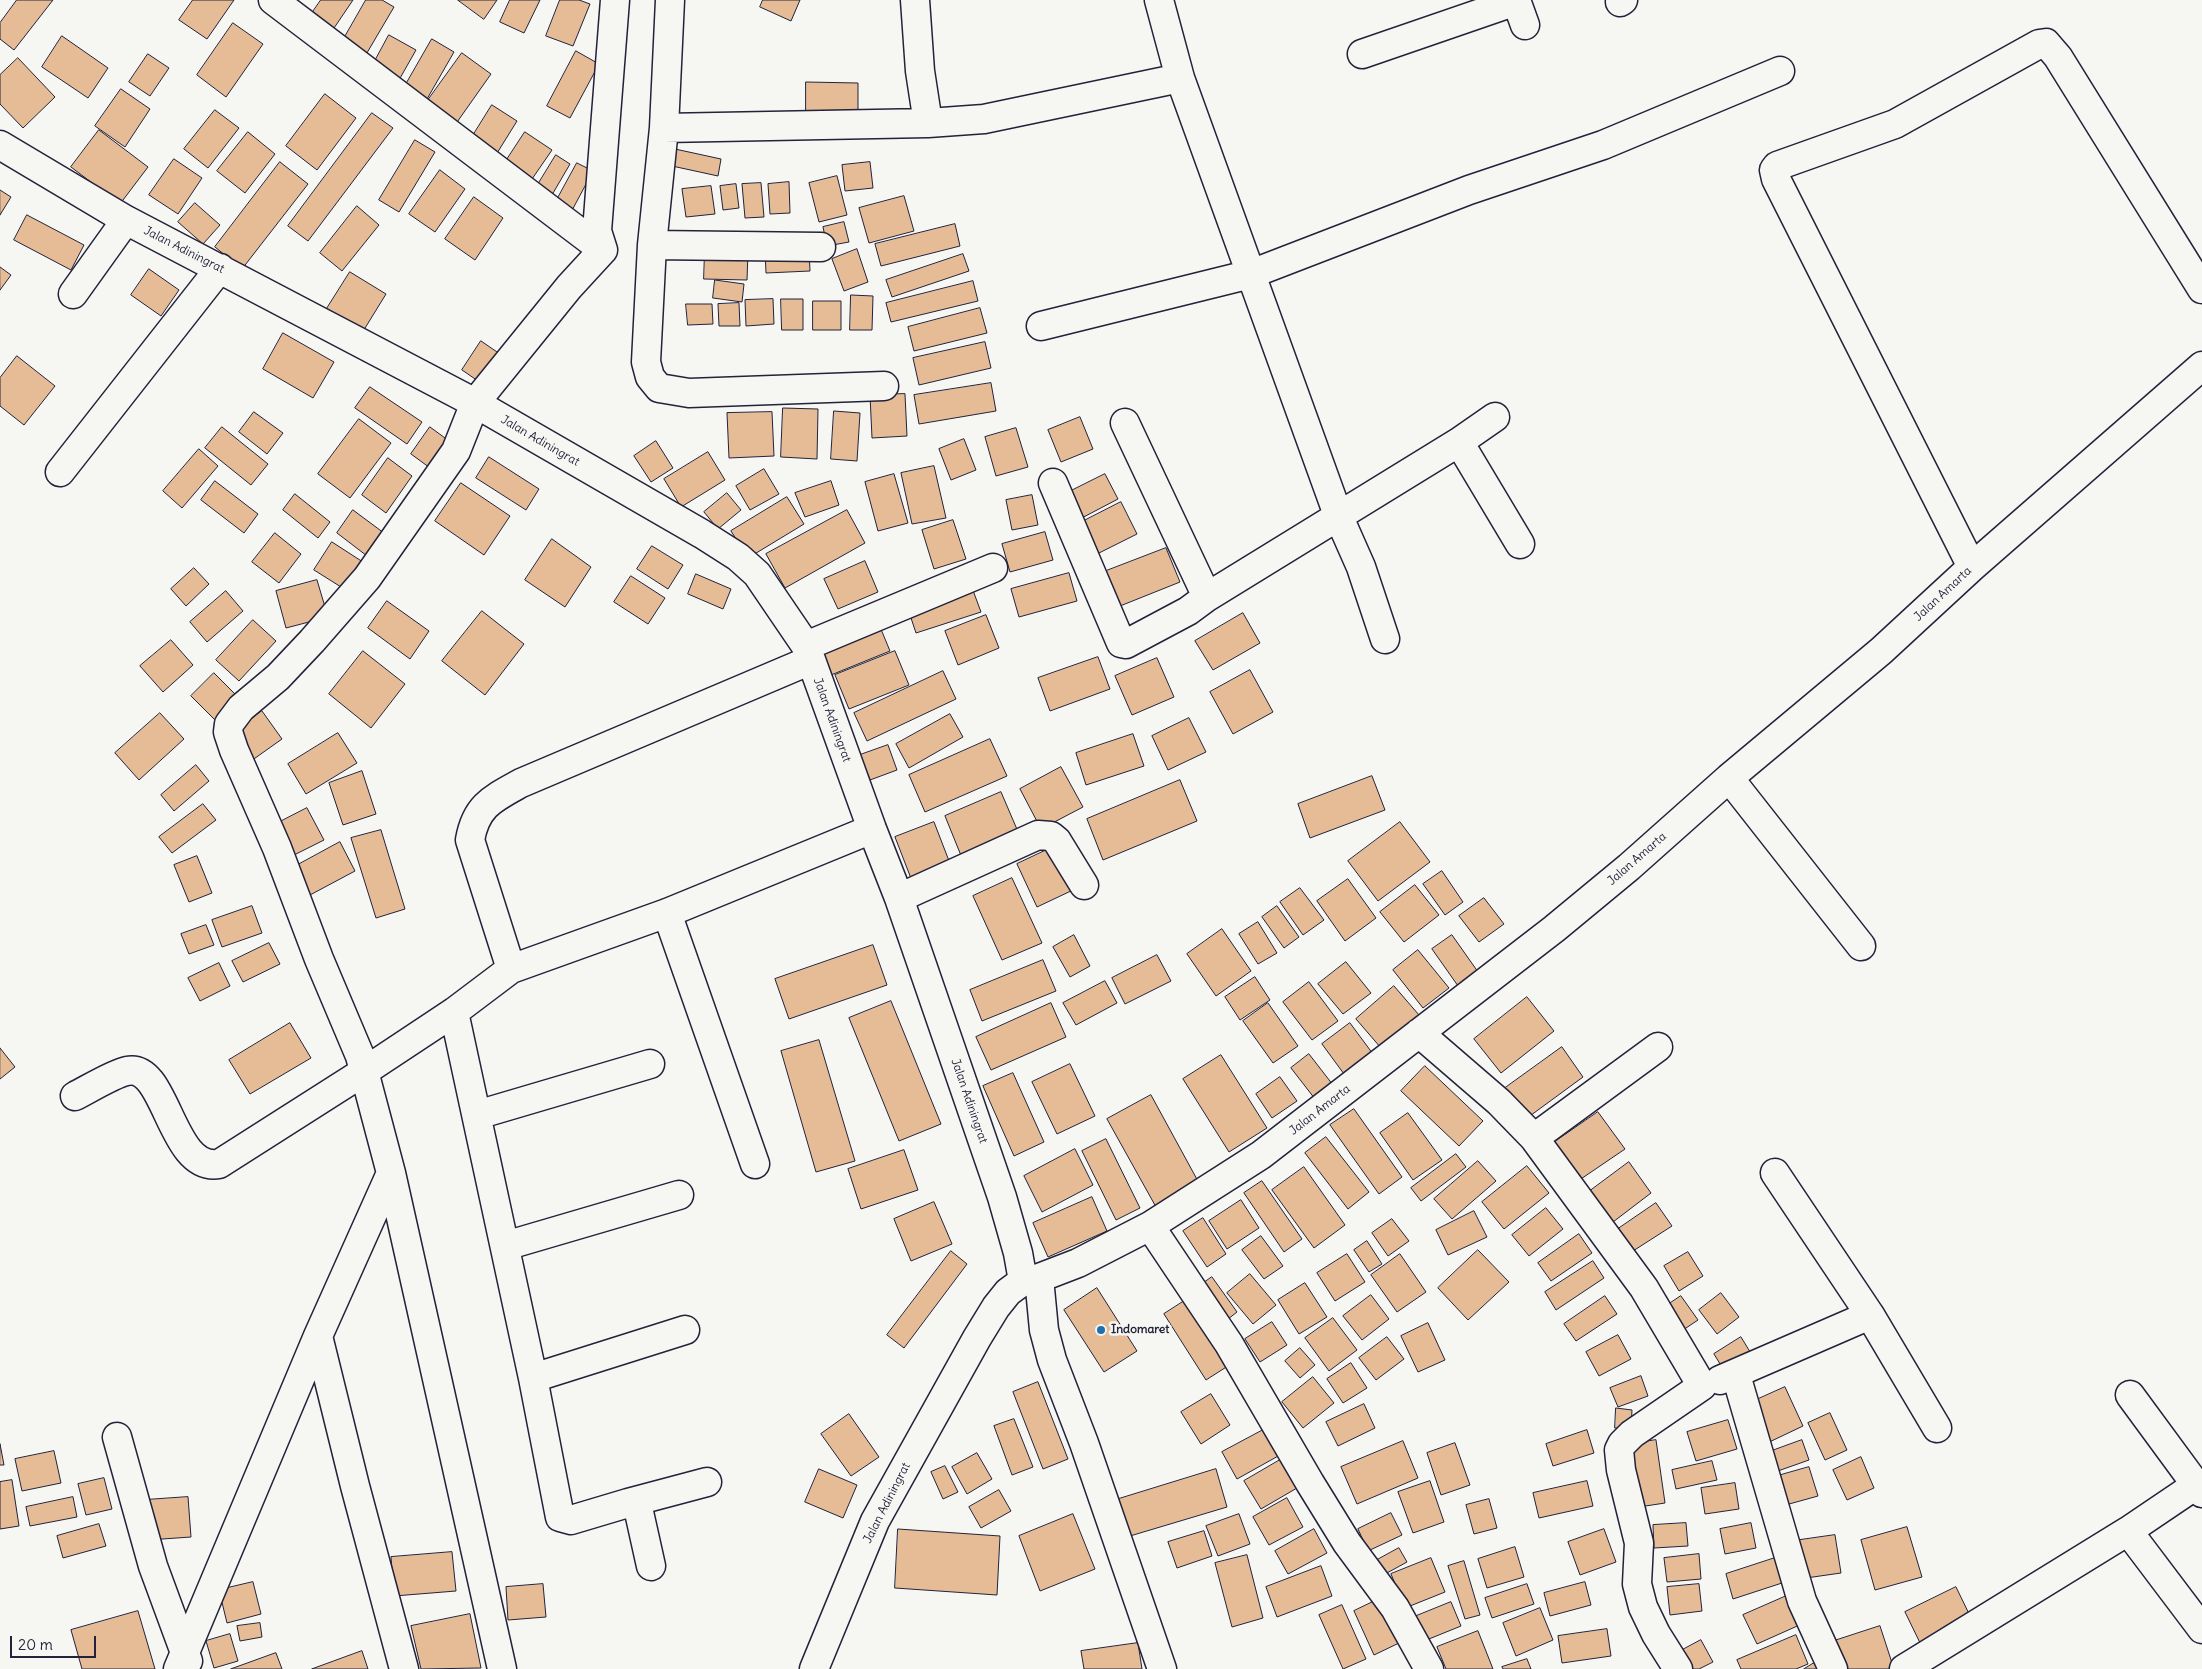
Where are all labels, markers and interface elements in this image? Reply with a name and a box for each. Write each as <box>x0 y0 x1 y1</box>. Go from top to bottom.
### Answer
street label: Jalan Adiningrat <box>141 223 227 277</box>
street label: Jalan Adiningrat <box>498 413 582 469</box>
street label: Jalan Amarta <box>1911 564 1975 624</box>
street label: Jalan Adiningrat <box>810 676 854 764</box>
street label: Jalan Amarta <box>1605 830 1669 888</box>
street label: Jalan Adiningrat <box>948 1057 990 1145</box>
street label: Jalan Amarta <box>1287 1082 1353 1138</box>
place label: Indomaret <box>1111 1323 1169 1337</box>
marker: Indomaret <box>1095 1324 1107 1336</box>
street label: Jalan Adiningrat <box>860 1460 914 1546</box>
scale bar <box>12 1626 99 1658</box>
text: 20 m <box>18 1635 53 1654</box>

